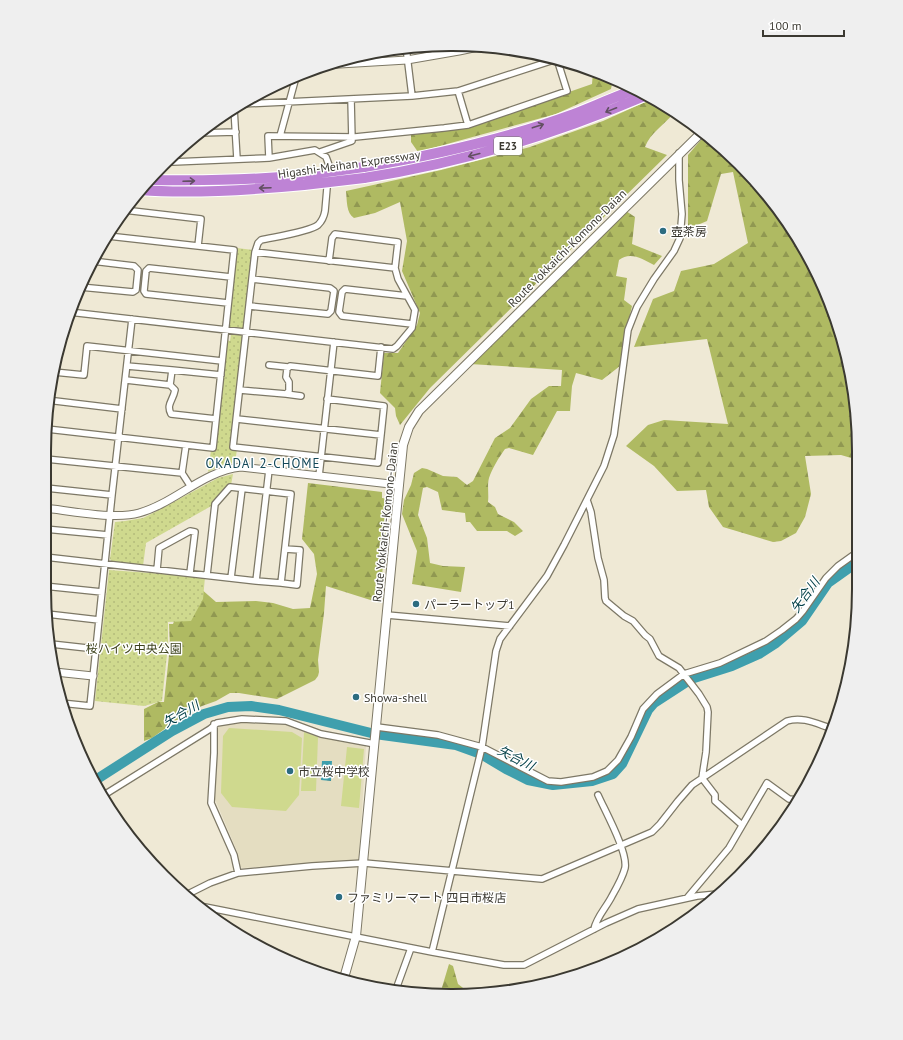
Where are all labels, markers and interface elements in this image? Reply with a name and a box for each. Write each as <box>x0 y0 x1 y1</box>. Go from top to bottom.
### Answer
scale bar <box>763 12 844 38</box>
text: 100 m <box>769 18 802 33</box>
one-way arrow <box>605 107 617 115</box>
one-way arrow <box>531 122 544 129</box>
road number: E23 <box>494 137 522 155</box>
street label: Higashi-Meihan Expressway <box>277 147 422 181</box>
one-way arrow <box>468 152 481 159</box>
one-way arrow <box>182 177 195 185</box>
one-way arrow <box>259 185 272 192</box>
street label: Route Yokkaichi-Komono-Daian <box>505 186 629 310</box>
place label: 壺茶房 <box>671 224 707 239</box>
marker: 壺茶房 <box>658 226 668 236</box>
street label: Route Yokkaichi-Komono-Daian <box>369 441 401 603</box>
district label: OKADAI 2-CHOME <box>205 455 321 472</box>
water label: 矢合川 <box>787 573 825 616</box>
place label: パーラートップ1 <box>424 597 515 612</box>
marker: パーラートップ1 <box>411 599 421 609</box>
park label: 桜ハイツ中央公園 <box>86 641 182 656</box>
place label: Showa-shell <box>364 690 428 705</box>
marker: Showa-shell <box>351 692 361 702</box>
water label: 矢合川 <box>160 696 204 731</box>
water label: 矢合川 <box>495 742 539 775</box>
place label: 市立桜中学校 <box>298 764 370 779</box>
marker: 市立桜中学校 <box>285 766 295 776</box>
place label: ファミリーマート 四日市桜店 <box>347 890 506 905</box>
marker: ファミリーマート 四日市桜店 <box>334 892 344 902</box>

